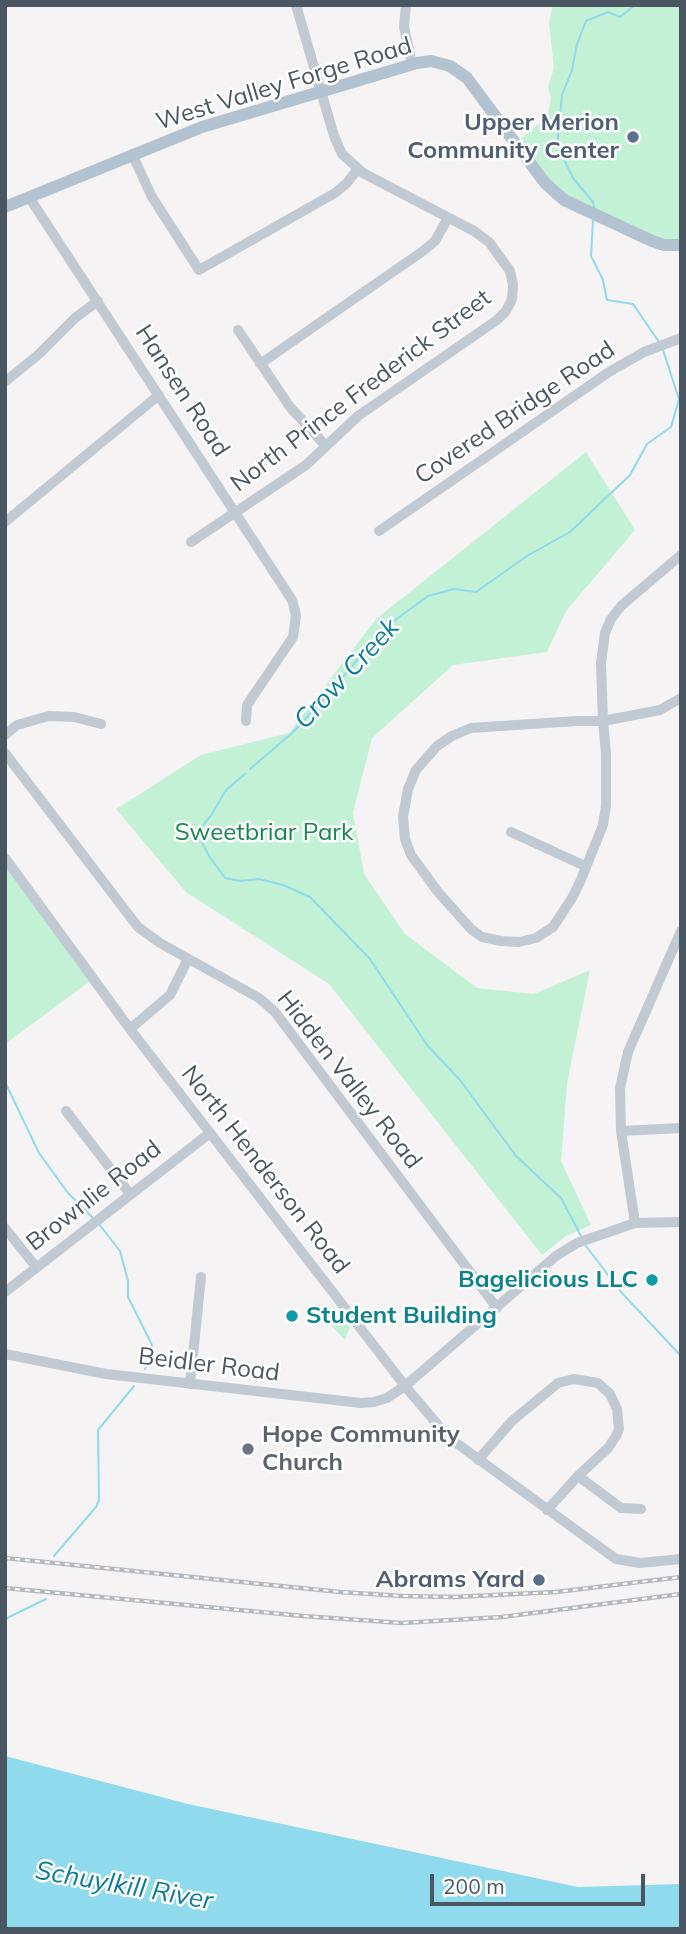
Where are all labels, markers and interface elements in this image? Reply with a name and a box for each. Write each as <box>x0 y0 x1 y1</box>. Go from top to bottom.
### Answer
street label: West Valley Forge Road <box>153 31 415 137</box>
place label: Upper Merion Community Center <box>407 109 619 165</box>
marker: Upper Merion Community Center <box>625 129 641 145</box>
street label: North Prince Frederick Street <box>225 284 497 498</box>
street label: Hansen Road <box>129 320 235 462</box>
street label: Covered Bridge Road <box>410 335 620 491</box>
water label: Crow Creek <box>288 612 406 736</box>
park label: Sweetbriar Park <box>175 819 353 847</box>
street label: Hidden Valley Road <box>270 985 428 1175</box>
street label: North Henderson Road <box>175 1060 355 1280</box>
street label: Brownlie Road <box>21 1135 167 1257</box>
place label: Bagelicious LLC <box>458 1266 638 1294</box>
marker: Bagelicious LLC <box>644 1272 660 1288</box>
place label: Student Building <box>306 1302 497 1330</box>
marker: Student Building <box>284 1308 300 1324</box>
street label: Beidler Road <box>137 1342 281 1388</box>
place label: Hope Community Church <box>262 1421 460 1477</box>
marker: Hope Community Church <box>240 1441 256 1457</box>
place label: Abrams Yard <box>376 1566 525 1594</box>
marker: Abrams Yard <box>531 1572 547 1588</box>
water label: Schuylkill River <box>33 1855 215 1917</box>
scale bar <box>434 1860 649 1904</box>
text: 200 m <box>443 1873 505 1899</box>

